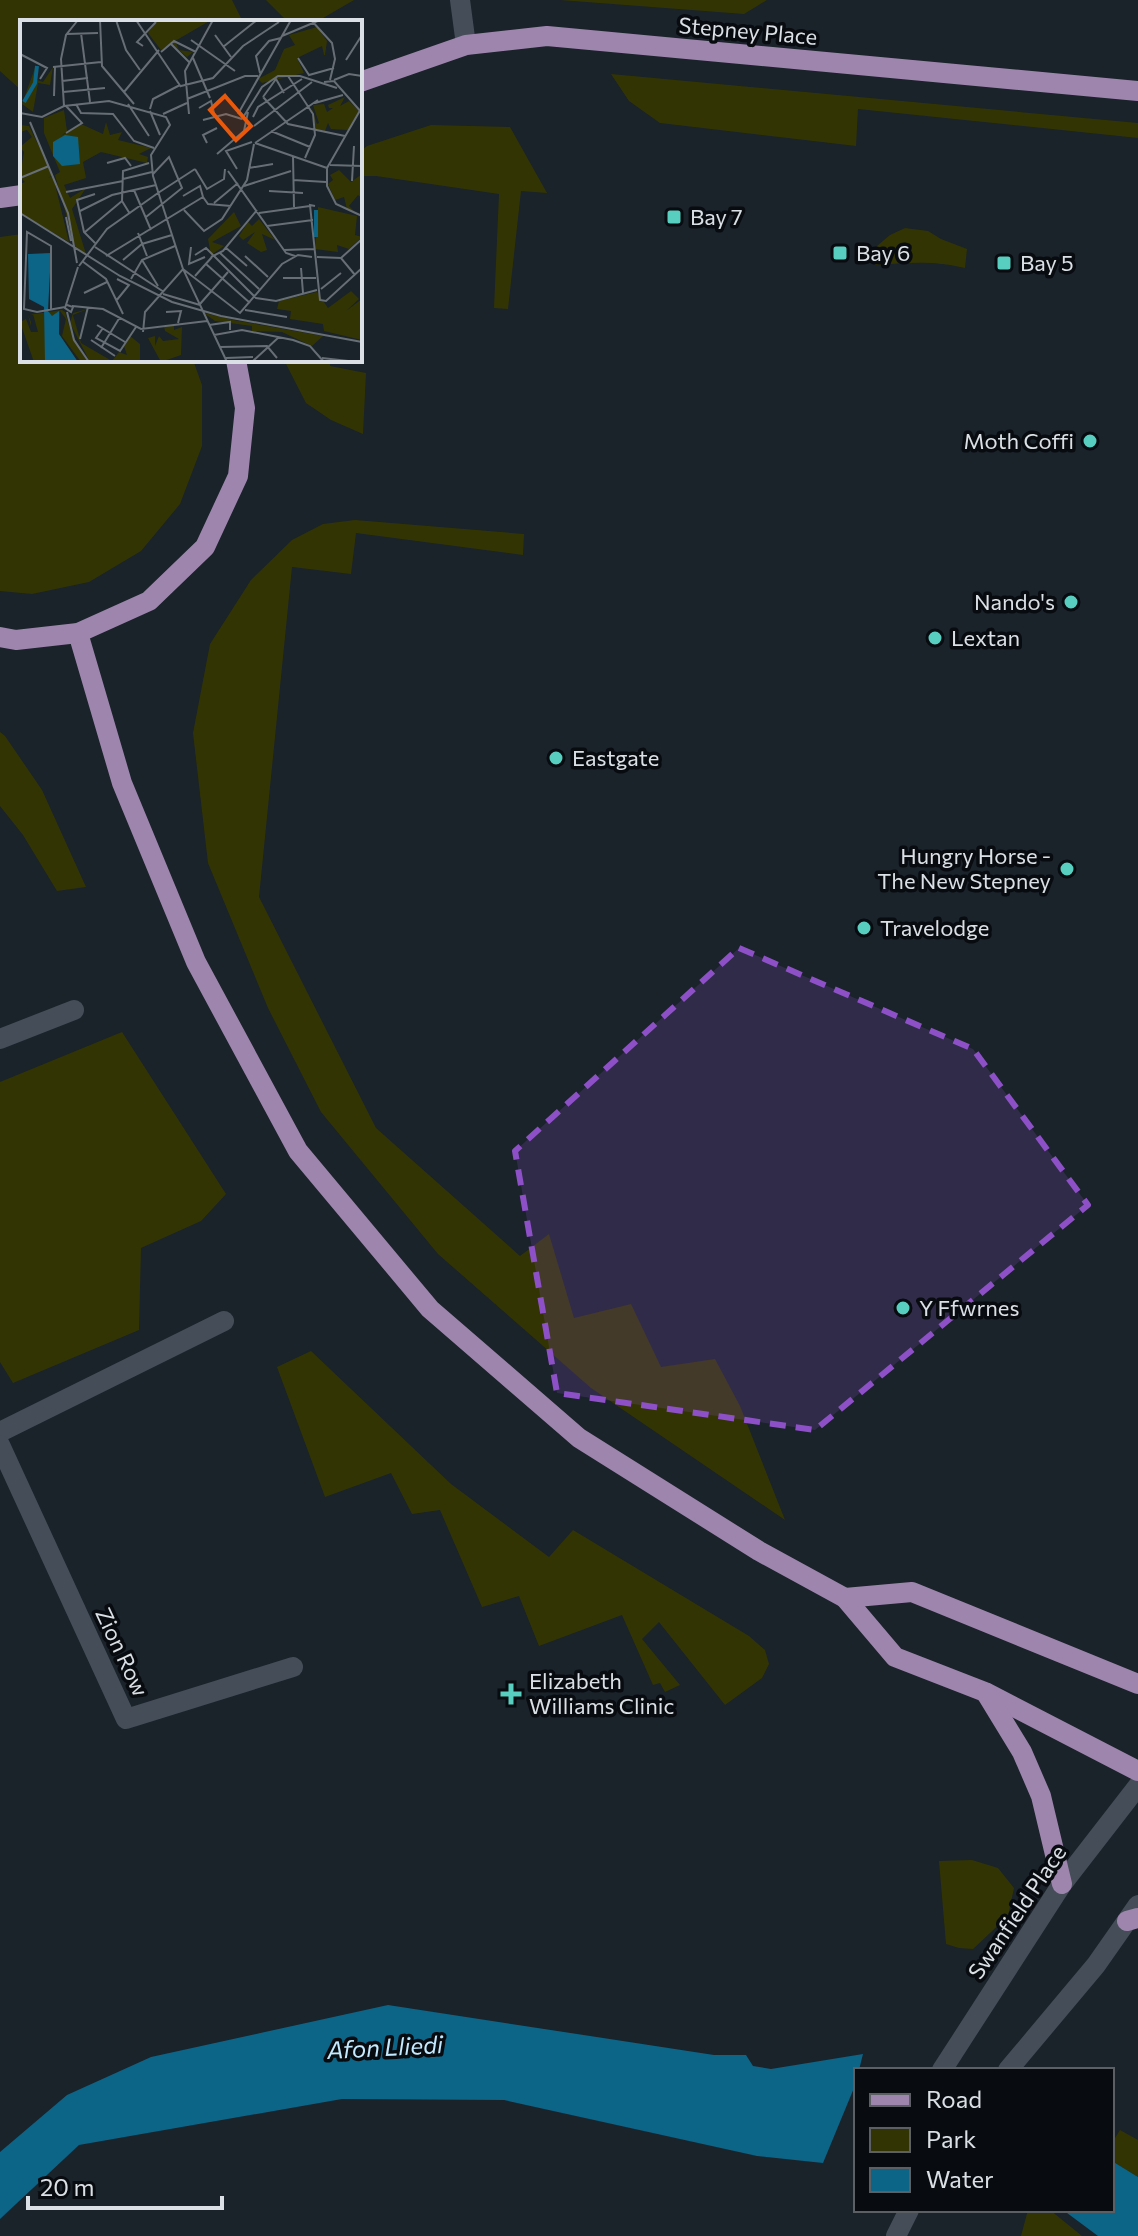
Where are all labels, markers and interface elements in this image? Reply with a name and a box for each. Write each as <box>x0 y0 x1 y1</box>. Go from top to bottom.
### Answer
street label: Stepney Place <box>678 11 818 50</box>
inset map <box>20 20 362 362</box>
place label: Bay 7 <box>690 203 743 230</box>
marker: Bay 7 <box>665 208 683 226</box>
place label: Bay 6 <box>856 239 910 266</box>
marker: Bay 6 <box>831 244 849 262</box>
place label: Bay 5 <box>1020 249 1074 276</box>
marker: Bay 5 <box>995 254 1013 272</box>
place label: Moth Coffi <box>964 427 1074 454</box>
marker: Moth Coffi <box>1081 432 1099 450</box>
place label: Nando's <box>974 588 1055 615</box>
marker: Nando's <box>1062 593 1080 611</box>
place label: Lextan <box>951 624 1020 651</box>
marker: Lextan <box>926 629 944 647</box>
place label: Eastgate <box>572 744 659 771</box>
marker: Eastgate <box>547 749 565 767</box>
place label: Hungry Horse - The New Stepney <box>877 842 1051 894</box>
marker: Hungry Horse - The New Stepney <box>1058 860 1076 878</box>
place label: Travelodge <box>880 914 989 941</box>
marker: Travelodge <box>855 919 873 937</box>
place label: Y Ffwrnes <box>919 1294 1019 1321</box>
marker: Y Ffwrnes <box>894 1299 912 1317</box>
street label: Zion Row <box>90 1603 155 1701</box>
place label: Elizabeth Williams Clinic <box>529 1667 674 1719</box>
marker: Elizabeth Williams Clinic <box>500 1683 522 1705</box>
street label: Swanfield Place <box>962 1840 1071 1984</box>
water label: Afon Lliedi <box>325 2029 445 2064</box>
legend <box>854 2068 1114 2212</box>
text: Road <box>926 2084 982 2113</box>
text: Park <box>926 2124 976 2153</box>
scale bar <box>28 2160 222 2210</box>
text: Water <box>926 2164 994 2193</box>
text: 20 m <box>40 2172 94 2201</box>

